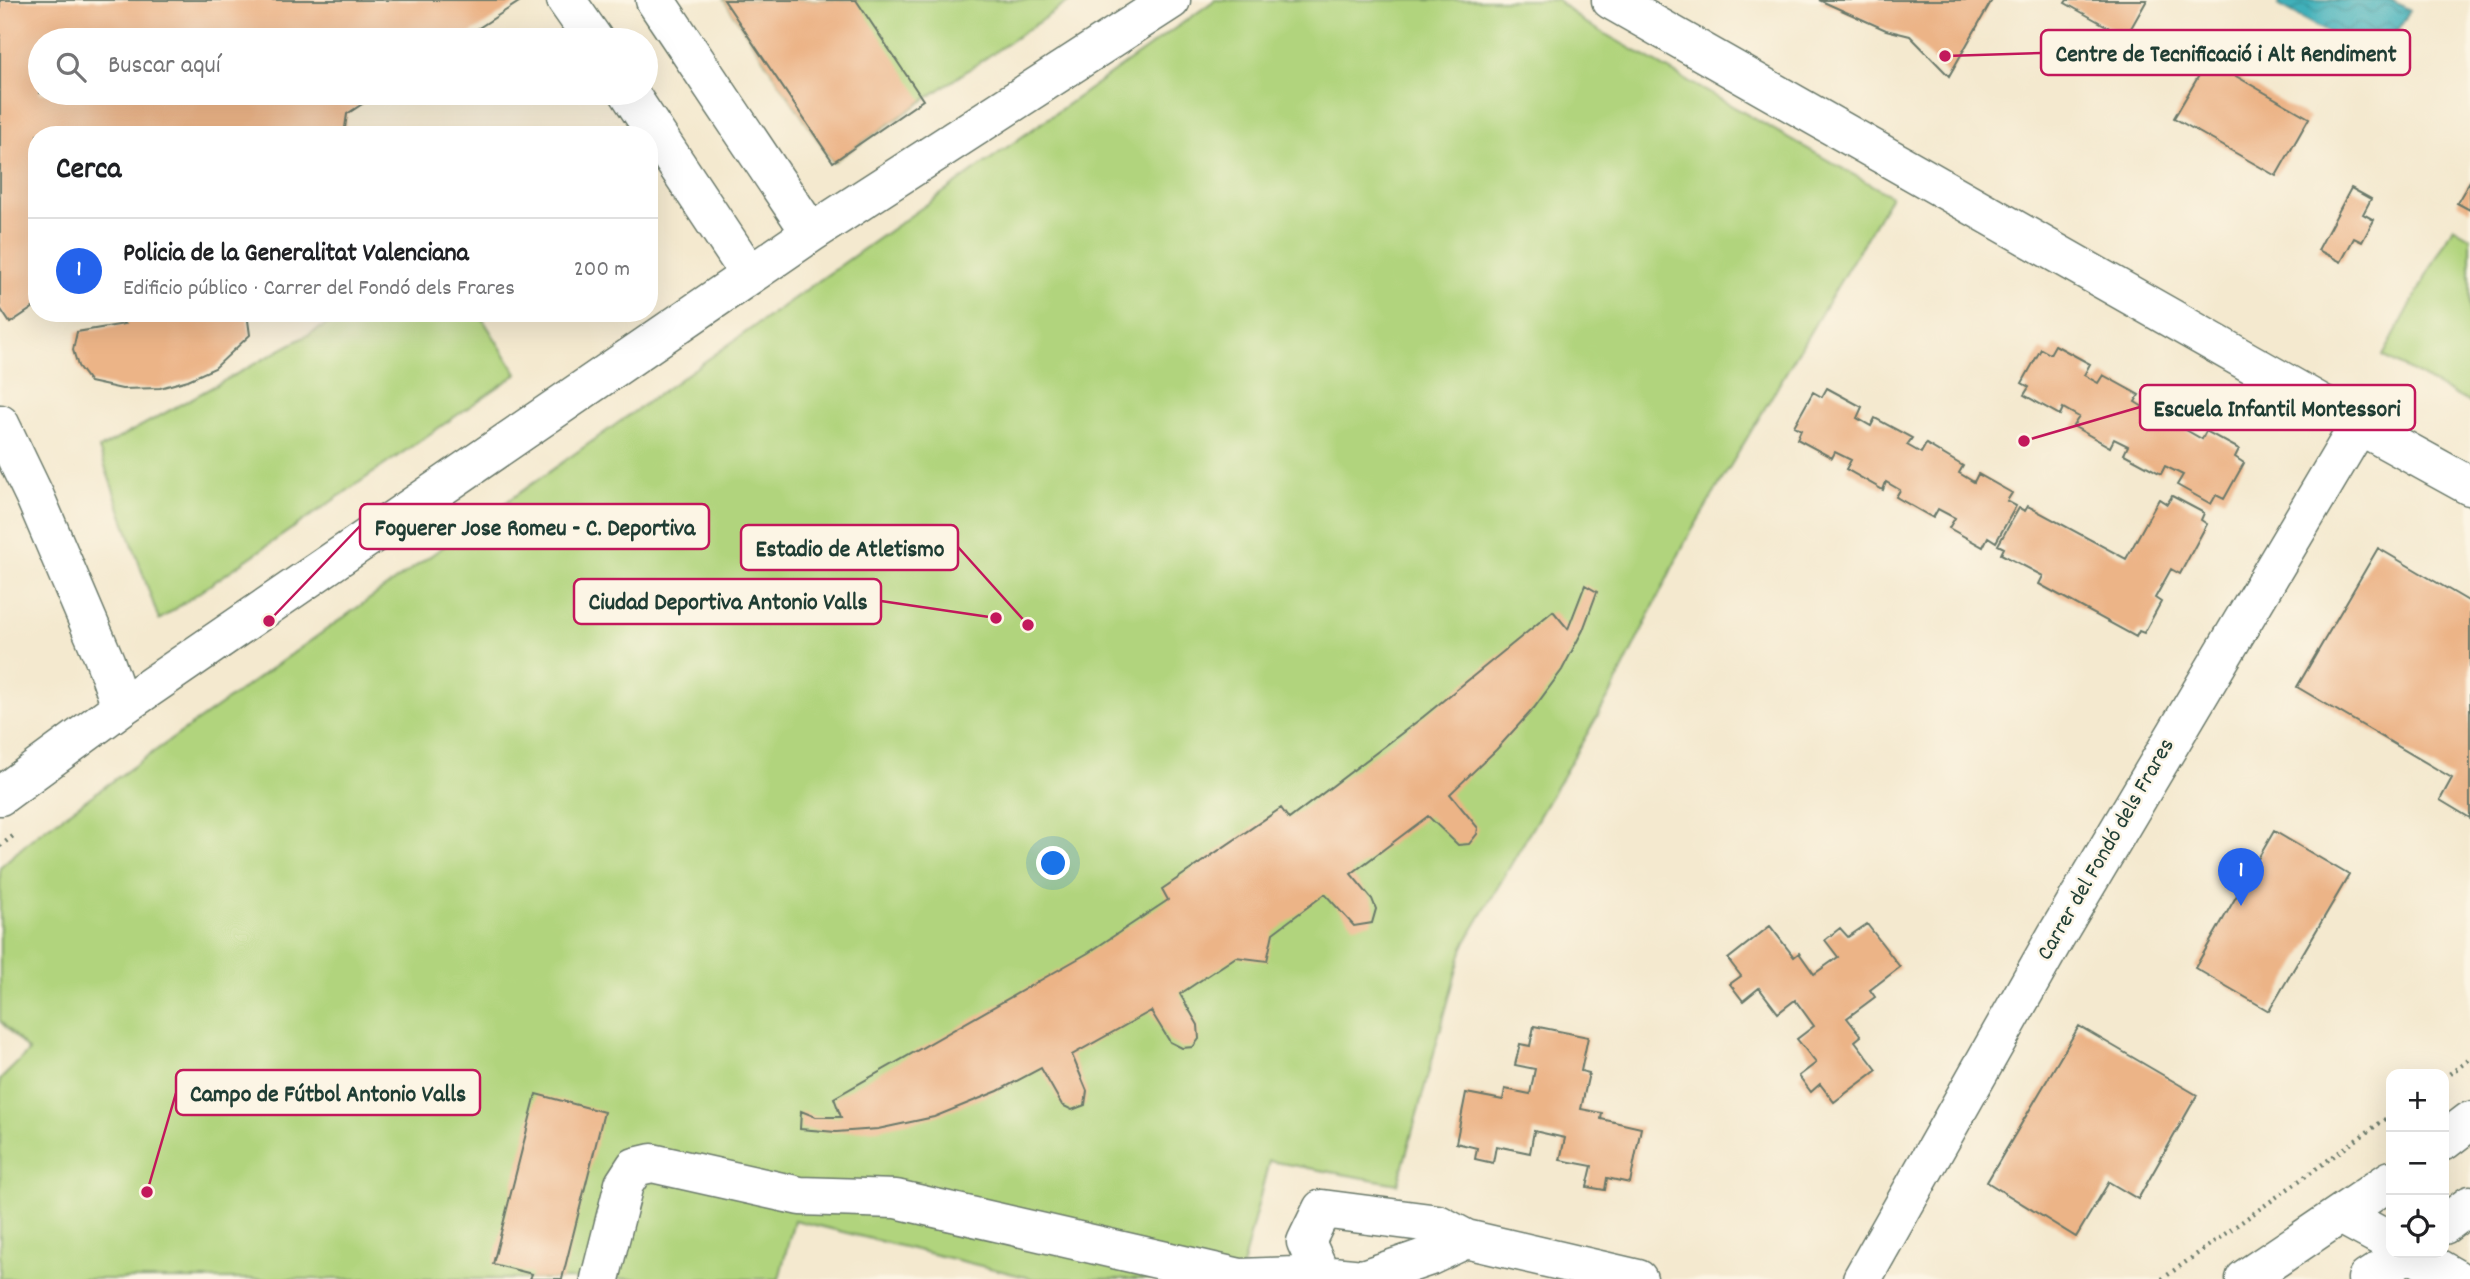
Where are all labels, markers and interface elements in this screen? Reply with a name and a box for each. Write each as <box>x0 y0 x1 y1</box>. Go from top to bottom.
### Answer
search box <box>28 28 658 105</box>
callout: Centre de Tecnificació i Alt Rendiment <box>2041 30 2410 75</box>
text: Centre de Tecnificació i Alt Rendiment <box>2055 39 2397 73</box>
icon: search <box>52 48 90 86</box>
text: Buscar aquí <box>108 48 220 85</box>
text: Cerca <box>56 150 121 193</box>
text: Policia de la Generalitat Valenciana <box>123 236 469 273</box>
text: 1 <box>76 254 82 287</box>
text: 200 m <box>574 254 630 287</box>
text: Edificio público · Carrer del Fondó dels Frares <box>123 273 515 306</box>
callout: Escuela Infantil Montessori <box>2140 385 2415 430</box>
text: Escuela Infantil Montessori <box>2153 394 2401 428</box>
callout: Foguerer Jose Romeu - C. Deportiva <box>360 504 709 549</box>
text: Foguerer Jose Romeu - C. Deportiva <box>375 513 696 547</box>
callout: Estadio de Atletismo <box>741 525 958 570</box>
text: Estadio de Atletismo <box>756 534 945 568</box>
callout: Ciudad Deportiva Antonio Valls <box>574 579 881 624</box>
text: Ciudad Deportiva Antonio Valls <box>588 587 868 621</box>
street label: Carrer del Fondó dels Frares <box>2030 733 2184 967</box>
your location <box>1036 846 1070 880</box>
pin: 1 <box>2218 848 2264 906</box>
map controls <box>2386 1069 2449 1258</box>
button: + <box>2386 1069 2449 1132</box>
callout: Campo de Fútbol Antonio Valls <box>176 1070 480 1115</box>
text: Campo de Fútbol Antonio Valls <box>190 1079 466 1113</box>
button: − <box>2386 1132 2449 1195</box>
button: locate <box>2386 1195 2449 1258</box>

